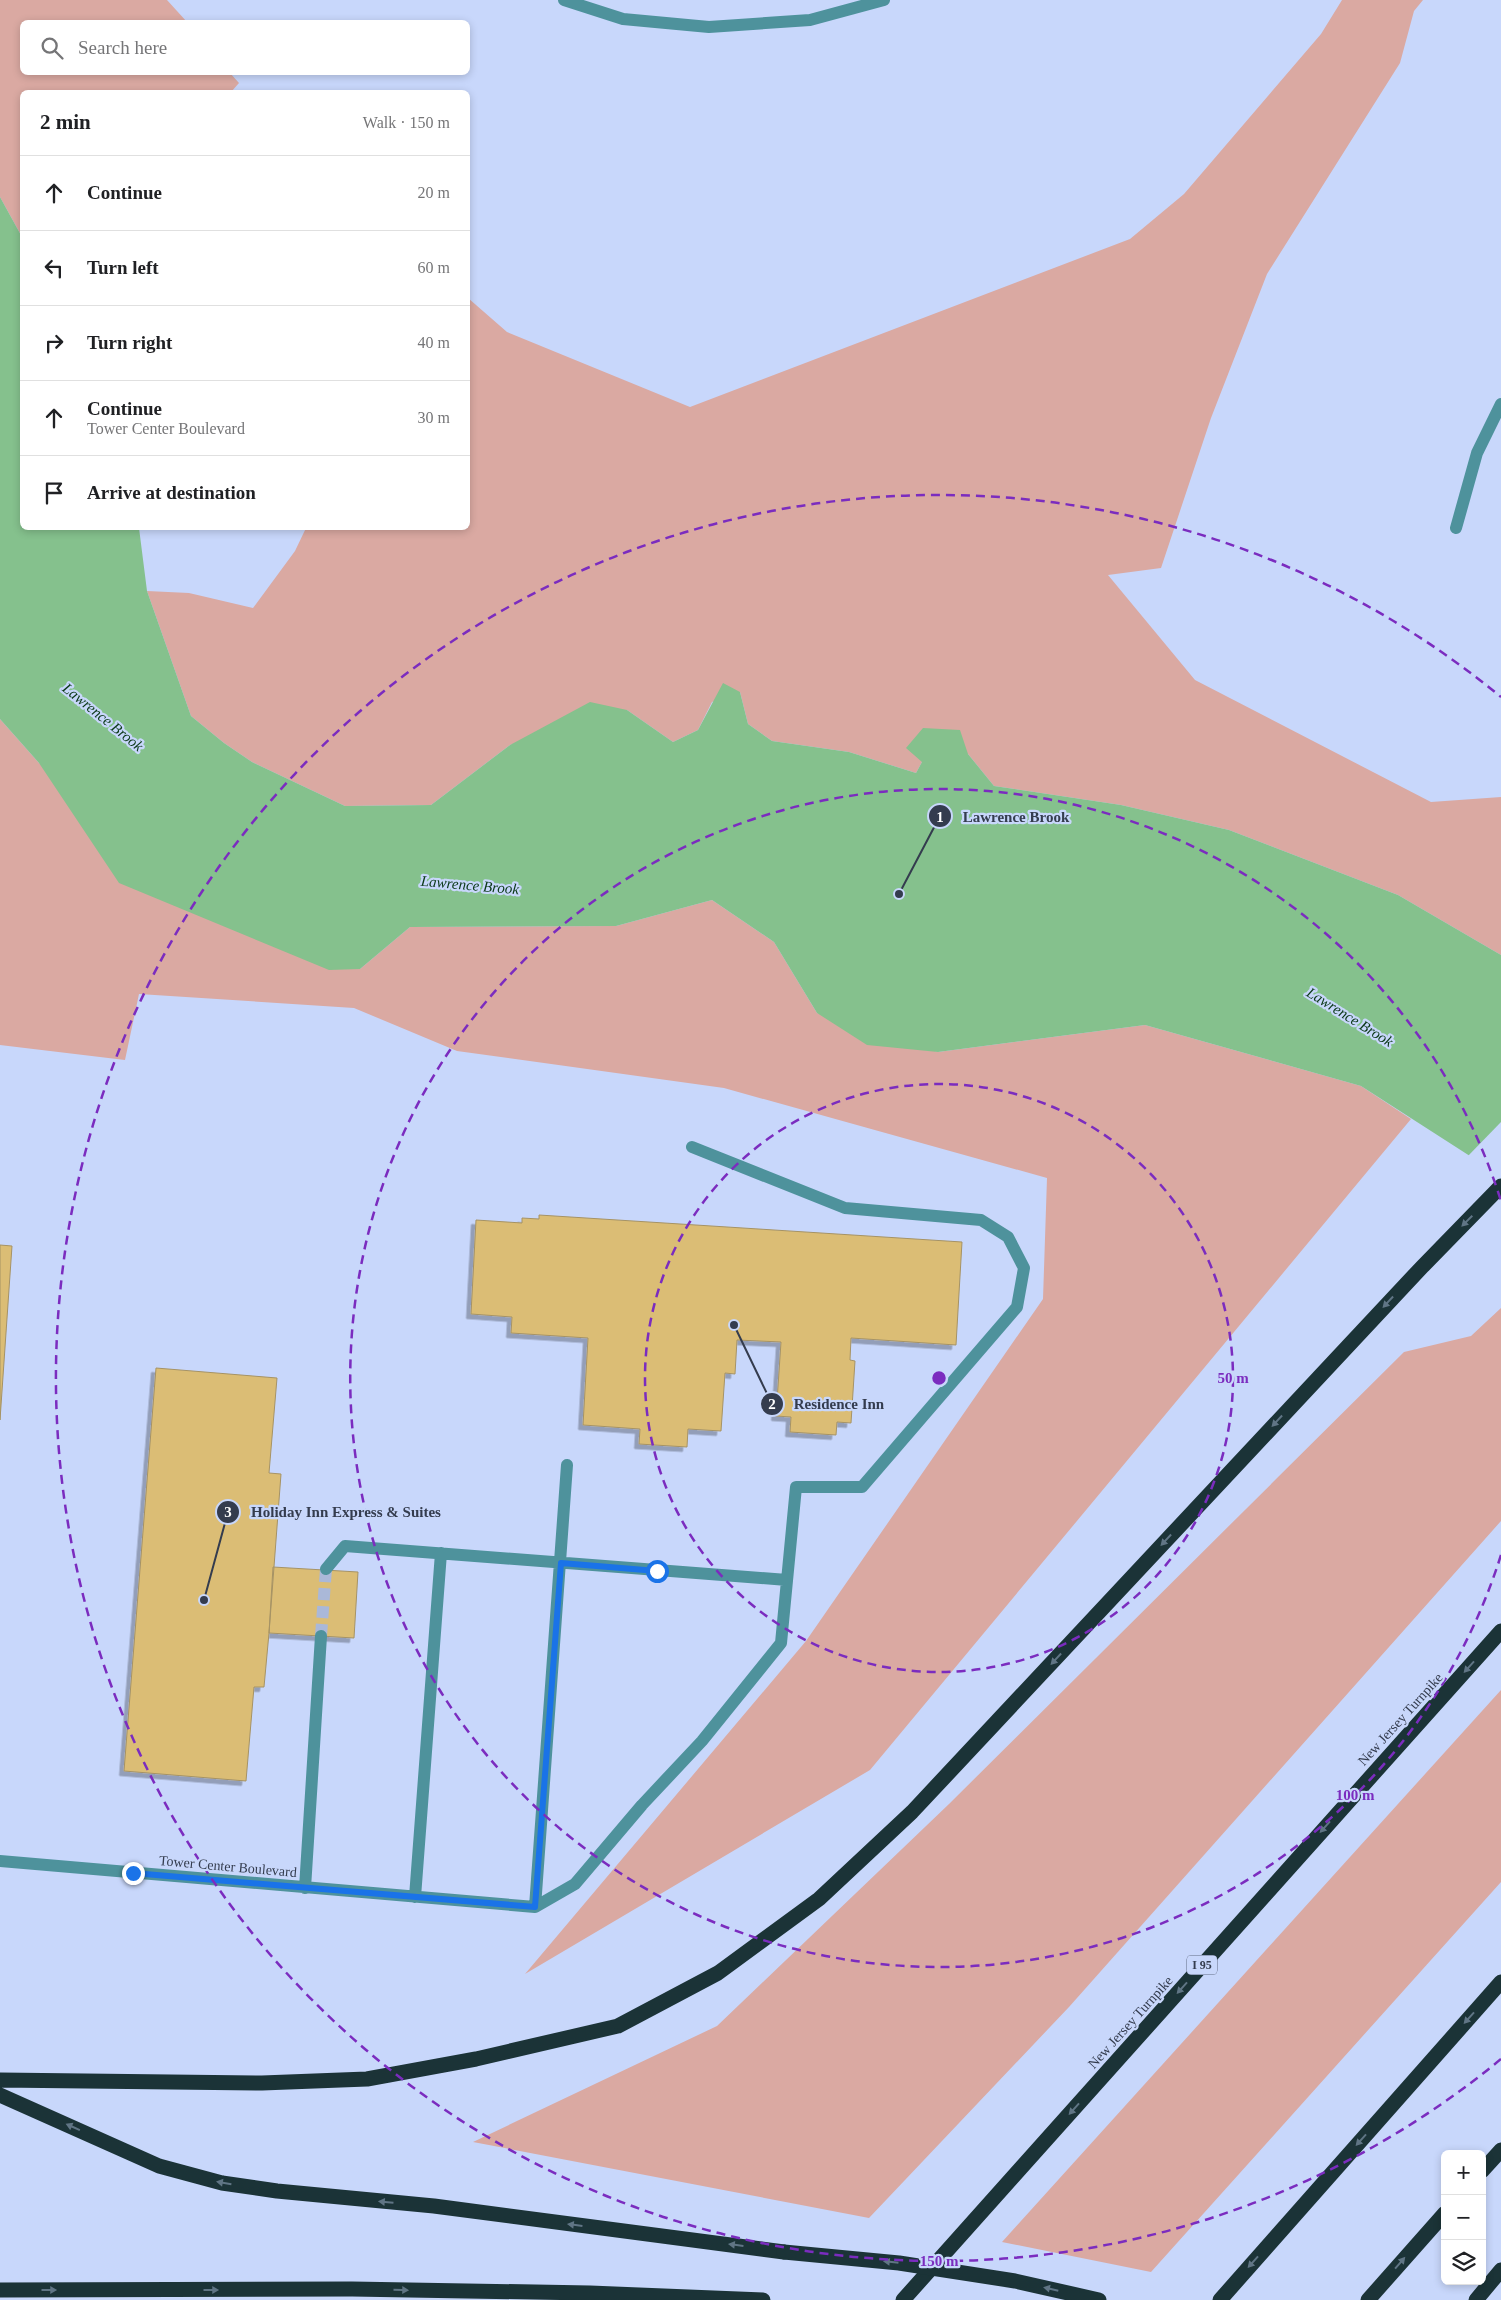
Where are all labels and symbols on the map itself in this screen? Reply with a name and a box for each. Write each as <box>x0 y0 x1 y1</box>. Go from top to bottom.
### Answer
water label: Lawrence Brook <box>59 679 147 754</box>
callout: Lawrence Brook <box>928 801 1079 831</box>
text: 1 <box>936 809 944 825</box>
text: Lawrence Brook <box>963 809 1070 825</box>
water label: Lawrence Brook <box>419 873 520 897</box>
water label: Lawrence Brook <box>1303 984 1396 1050</box>
one-way arrow <box>1461 1215 1473 1227</box>
one-way arrow <box>1382 1296 1394 1308</box>
centre of rings <box>930 1369 948 1387</box>
text: 50 m <box>1217 1370 1249 1386</box>
callout: Residence Inn <box>759 1389 895 1419</box>
text: 2 <box>768 1396 776 1412</box>
text: Residence Inn <box>794 1396 885 1412</box>
one-way arrow <box>1271 1415 1283 1427</box>
callout: Holiday Inn Express & Suites <box>216 1497 450 1527</box>
text: 3 <box>224 1504 232 1520</box>
text: Holiday Inn Express & Suites <box>251 1504 441 1520</box>
one-way arrow <box>1161 1533 1172 1546</box>
route start <box>646 1560 669 1583</box>
one-way arrow <box>1050 1652 1062 1664</box>
one-way arrow <box>1463 1660 1474 1673</box>
street label: New Jersey Turnpike <box>1355 1670 1446 1769</box>
text: 100 m <box>1336 1787 1375 1803</box>
one-way arrow <box>1319 1821 1331 1833</box>
street label: Tower Center Boulevard <box>158 1853 297 1880</box>
route end <box>122 1862 145 1885</box>
road number: I 95 <box>1187 1956 1217 1974</box>
street label: New Jersey Turnpike <box>1085 1973 1176 2072</box>
one-way arrow <box>1176 1981 1188 1993</box>
one-way arrow <box>1463 2012 1474 2025</box>
one-way arrow <box>1068 2102 1080 2114</box>
one-way arrow <box>65 2123 80 2132</box>
one-way arrow <box>1355 2134 1367 2146</box>
one-way arrow <box>217 2179 232 2187</box>
one-way arrow <box>377 2198 393 2206</box>
one-way arrow <box>567 2220 583 2228</box>
one-way arrow <box>728 2241 744 2249</box>
text: 150 m <box>920 2253 959 2269</box>
one-way arrow <box>1248 2255 1259 2268</box>
one-way arrow <box>1395 2257 1406 2270</box>
one-way arrow <box>883 2258 899 2266</box>
one-way arrow <box>1044 2285 1059 2293</box>
one-way arrow <box>41 2286 57 2294</box>
one-way arrow <box>203 2286 219 2294</box>
one-way arrow <box>393 2286 409 2294</box>

